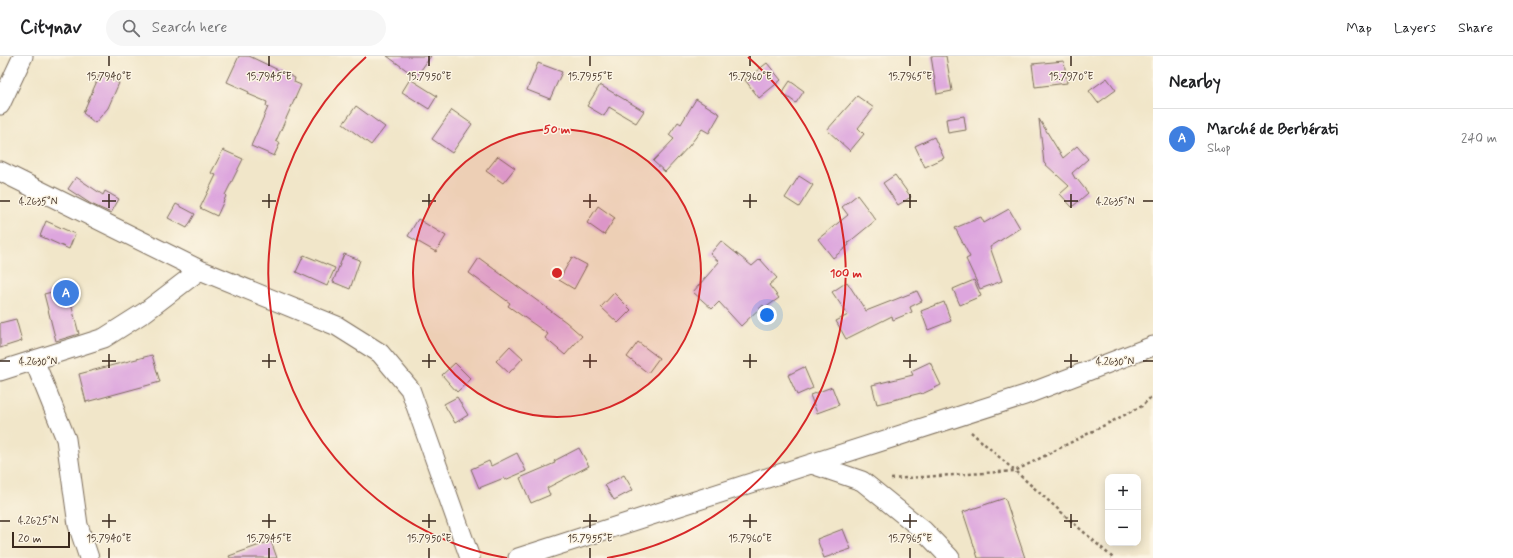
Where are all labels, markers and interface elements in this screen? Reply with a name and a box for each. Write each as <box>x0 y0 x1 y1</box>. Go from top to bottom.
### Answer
search box <box>106 10 386 46</box>
text: Citynav <box>20 15 82 40</box>
icon: search <box>120 17 142 39</box>
text: Search here <box>152 18 227 38</box>
text: Map <box>1346 19 1372 37</box>
text: Layers <box>1394 19 1436 37</box>
text: Share <box>1458 19 1493 37</box>
text: 15.7940°E <box>87 70 132 84</box>
text: 15.7945°E <box>246 70 292 84</box>
text: 15.7950°E <box>407 70 451 84</box>
text: 15.7955°E <box>568 70 613 84</box>
text: 15.7960°E <box>728 70 772 84</box>
text: 15.7965°E <box>888 70 932 84</box>
text: 15.7970°E <box>1049 70 1093 84</box>
text: Nearby <box>1169 71 1221 93</box>
text: Marché de Berbérati <box>1207 120 1338 140</box>
text: 50 m <box>544 122 571 138</box>
text: A <box>1178 130 1186 147</box>
text: 240 m <box>1461 130 1497 147</box>
text: Shop <box>1207 140 1231 157</box>
text: 4.2635°N <box>19 195 58 209</box>
text: 4.2635°N <box>1096 195 1135 209</box>
centre of rings <box>550 266 564 280</box>
text: 100 m <box>830 266 863 282</box>
pin: A <box>53 278 79 308</box>
your location <box>757 305 777 325</box>
text: 4.2630°N <box>19 355 57 369</box>
text: 4.2630°N <box>1096 355 1134 369</box>
map controls <box>1105 474 1141 546</box>
button: + <box>1105 474 1141 510</box>
button: − <box>1105 510 1141 546</box>
text: 4.2625°N <box>18 514 59 528</box>
scale bar <box>12 530 70 549</box>
text: 20 m <box>18 532 41 546</box>
text: 15.7940°E <box>87 532 132 546</box>
text: 15.7945°E <box>246 532 292 546</box>
text: 15.7950°E <box>407 532 451 546</box>
text: 15.7955°E <box>568 532 613 546</box>
text: 15.7960°E <box>728 532 772 546</box>
text: 15.7965°E <box>888 532 932 546</box>

